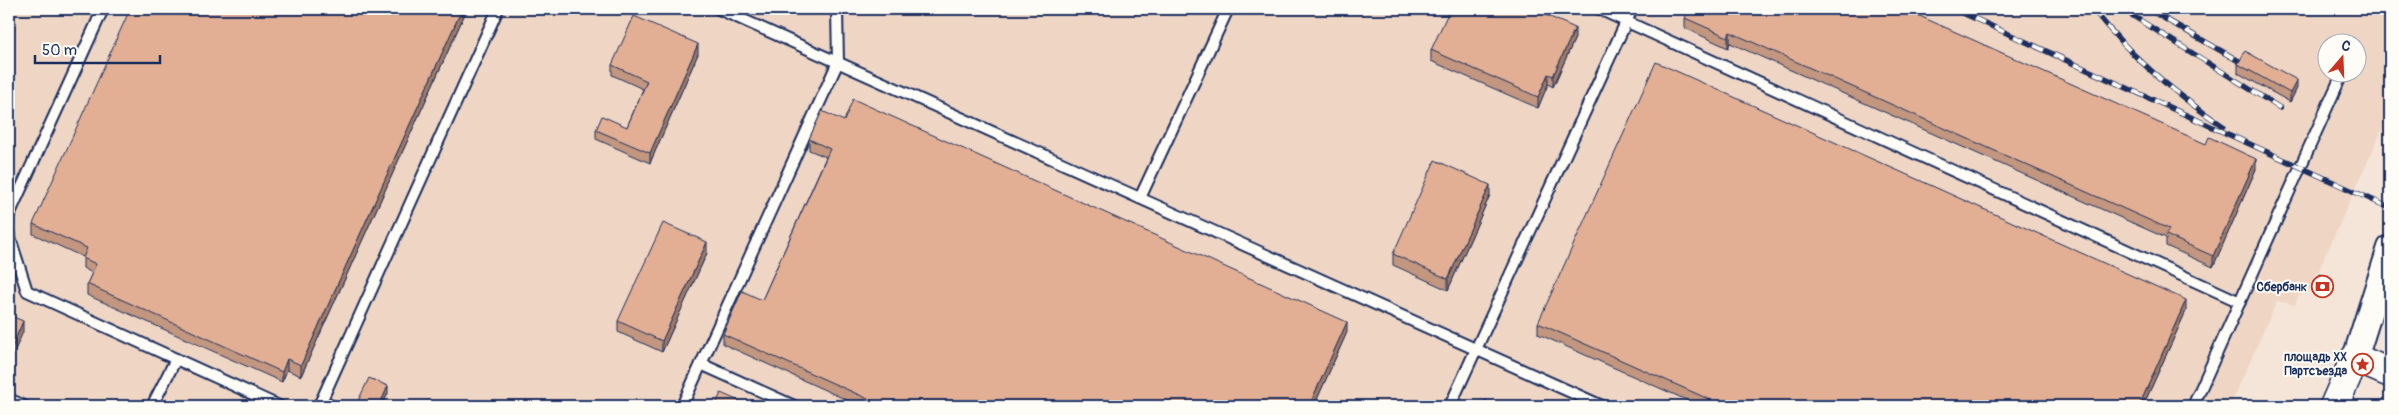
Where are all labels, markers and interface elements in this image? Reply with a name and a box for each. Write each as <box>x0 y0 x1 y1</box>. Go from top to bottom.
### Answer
scale bar <box>35 32 160 64</box>
north arrow <box>2316 32 2366 82</box>
text: С <box>2339 37 2353 56</box>
text: 50 m <box>42 41 77 60</box>
bank icon: Сбербанк <box>2311 275 2335 299</box>
place label: Сбербанк <box>2256 280 2308 295</box>
place label: площадь XX Партсъезда <box>2284 350 2347 379</box>
place icon: площадь XX Партсъезда <box>2351 352 2375 376</box>

